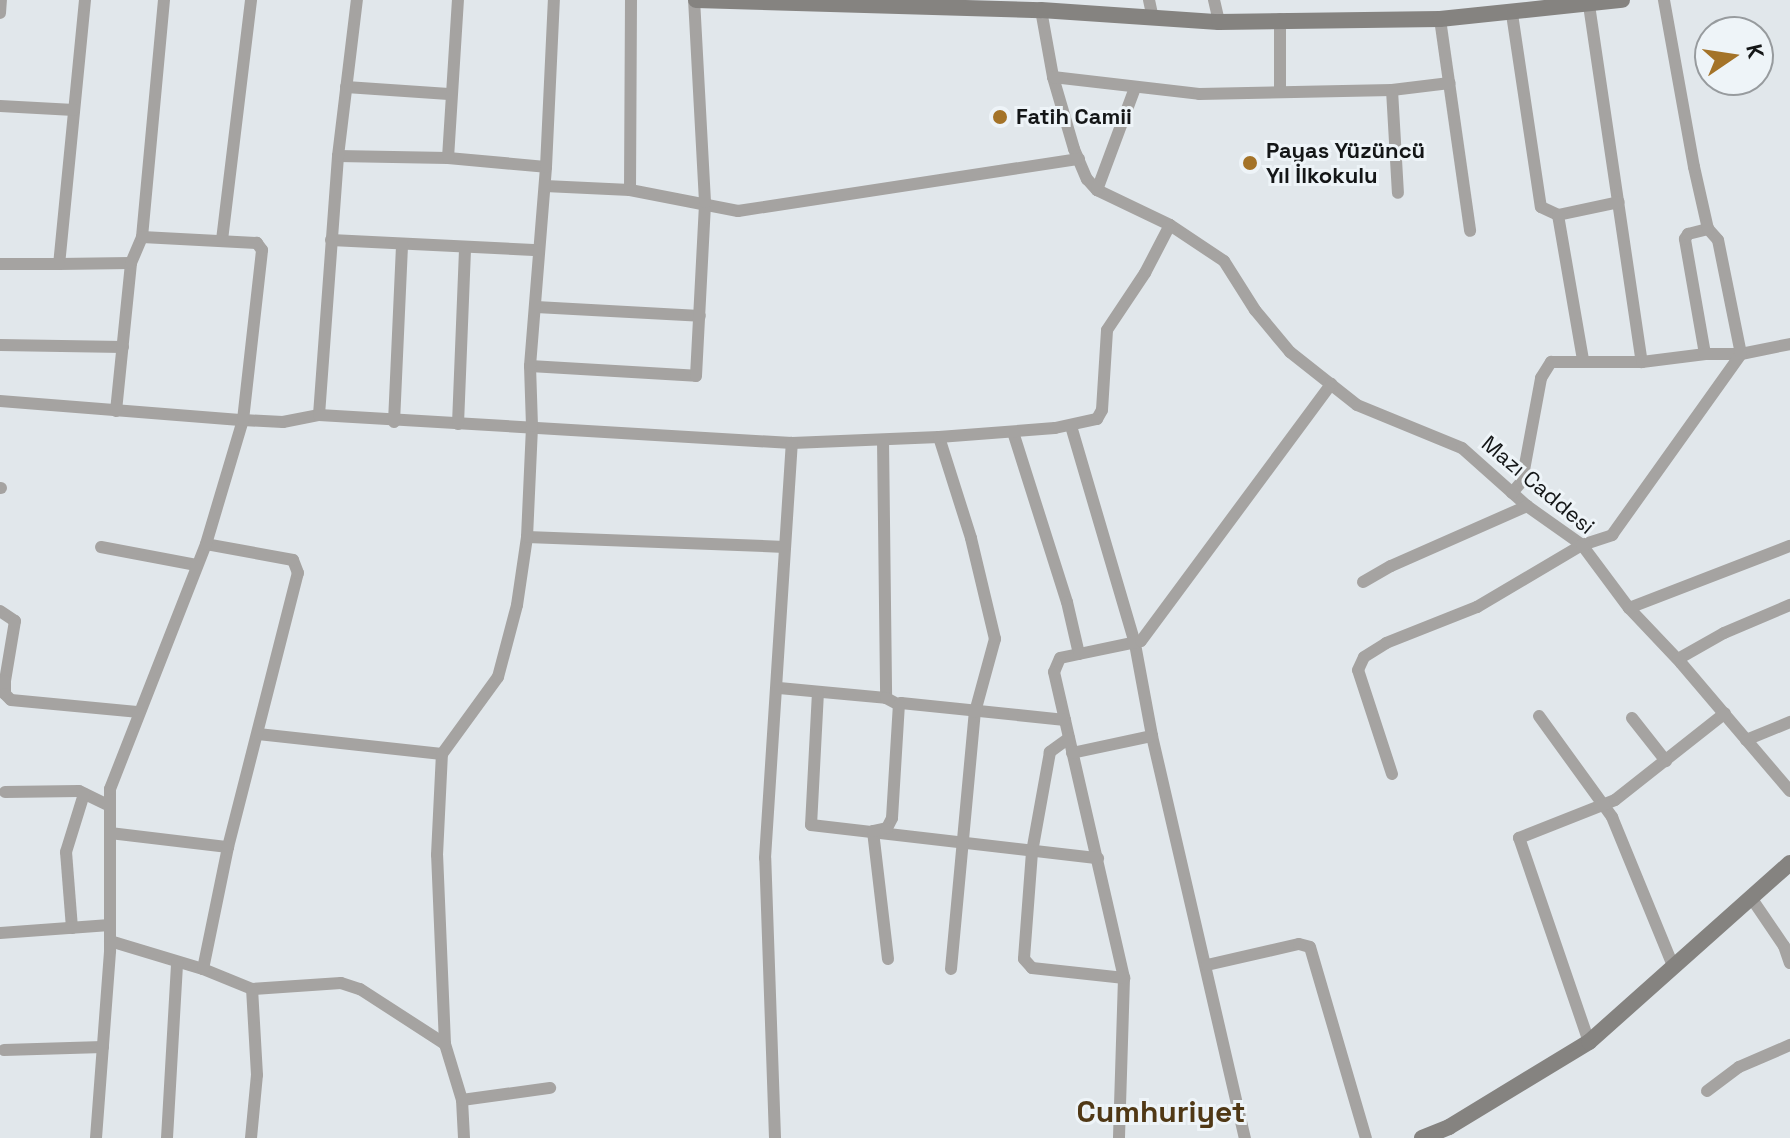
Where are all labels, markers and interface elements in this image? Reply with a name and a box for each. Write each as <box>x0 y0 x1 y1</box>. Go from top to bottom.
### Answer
north arrow <box>1694 16 1774 96</box>
text: K <box>1740 41 1771 61</box>
place label: Fatih Camii <box>1016 104 1132 130</box>
marker: Fatih Camii <box>991 108 1009 126</box>
place label: Payas Yüzüncü Yıl İlkokulu <box>1266 137 1425 188</box>
marker: Payas Yüzüncü Yıl İlkokulu <box>1241 154 1259 172</box>
street label: Mazı Caddesi <box>1476 430 1600 540</box>
district label: Cumhuriyet <box>1077 1094 1245 1130</box>

